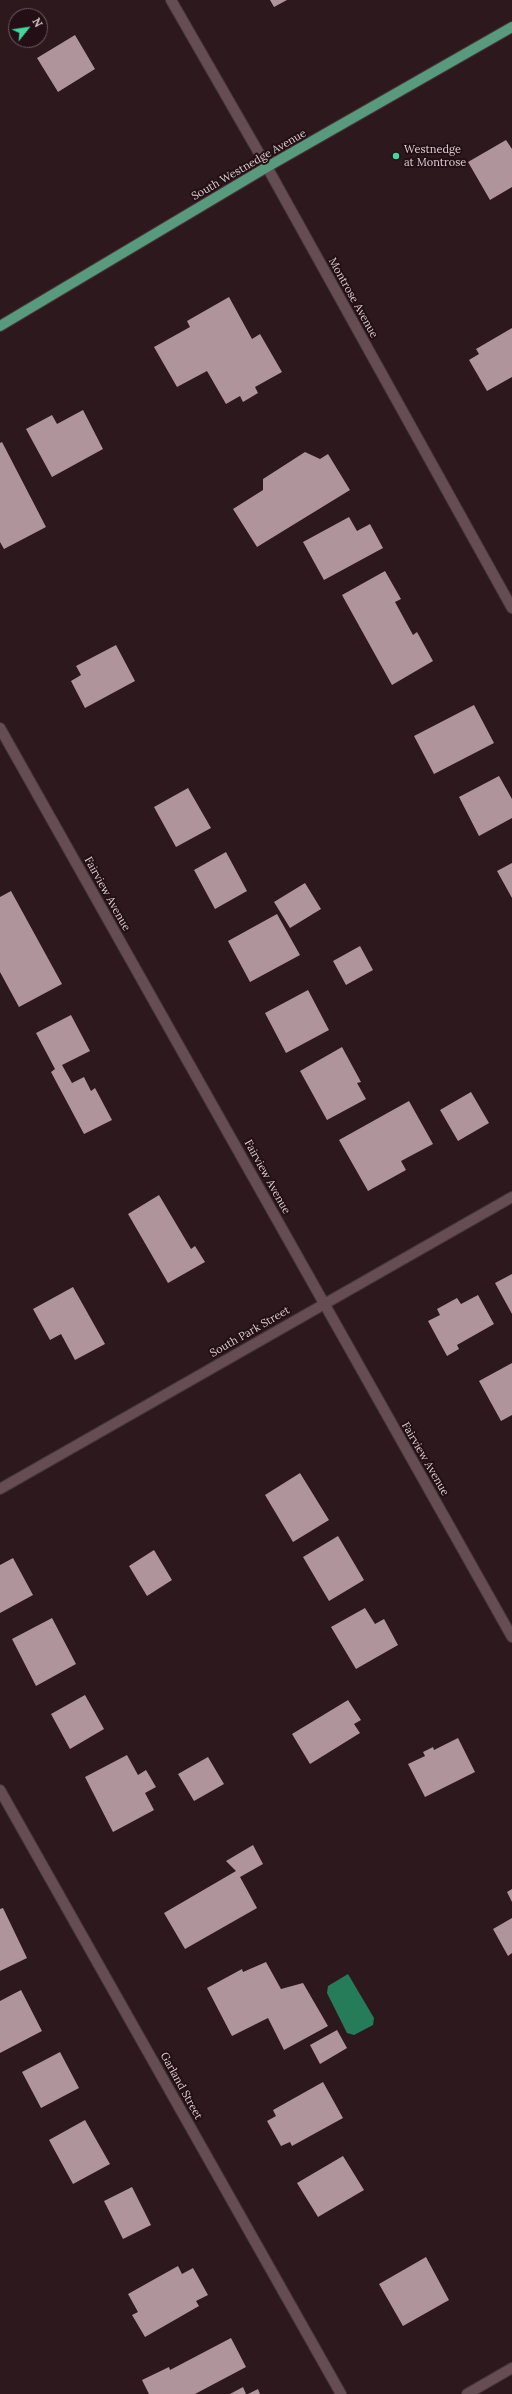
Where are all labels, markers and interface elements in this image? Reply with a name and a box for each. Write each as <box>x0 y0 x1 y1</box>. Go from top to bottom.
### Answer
north arrow <box>8 8 48 48</box>
text: N <box>29 15 46 30</box>
street label: South Westnedge Avenue <box>189 127 309 203</box>
place label: Westnedge at Montrose <box>404 143 466 169</box>
marker: Westnedge at Montrose <box>391 151 401 161</box>
street label: Montrose Avenue <box>325 256 381 340</box>
street label: Fairview Avenue <box>81 855 133 933</box>
street label: Fairview Avenue <box>241 1138 293 1216</box>
street label: South Park Street <box>208 1304 292 1360</box>
street label: Fairview Avenue <box>399 1420 451 1498</box>
street label: Garland Street <box>157 2050 205 2122</box>

